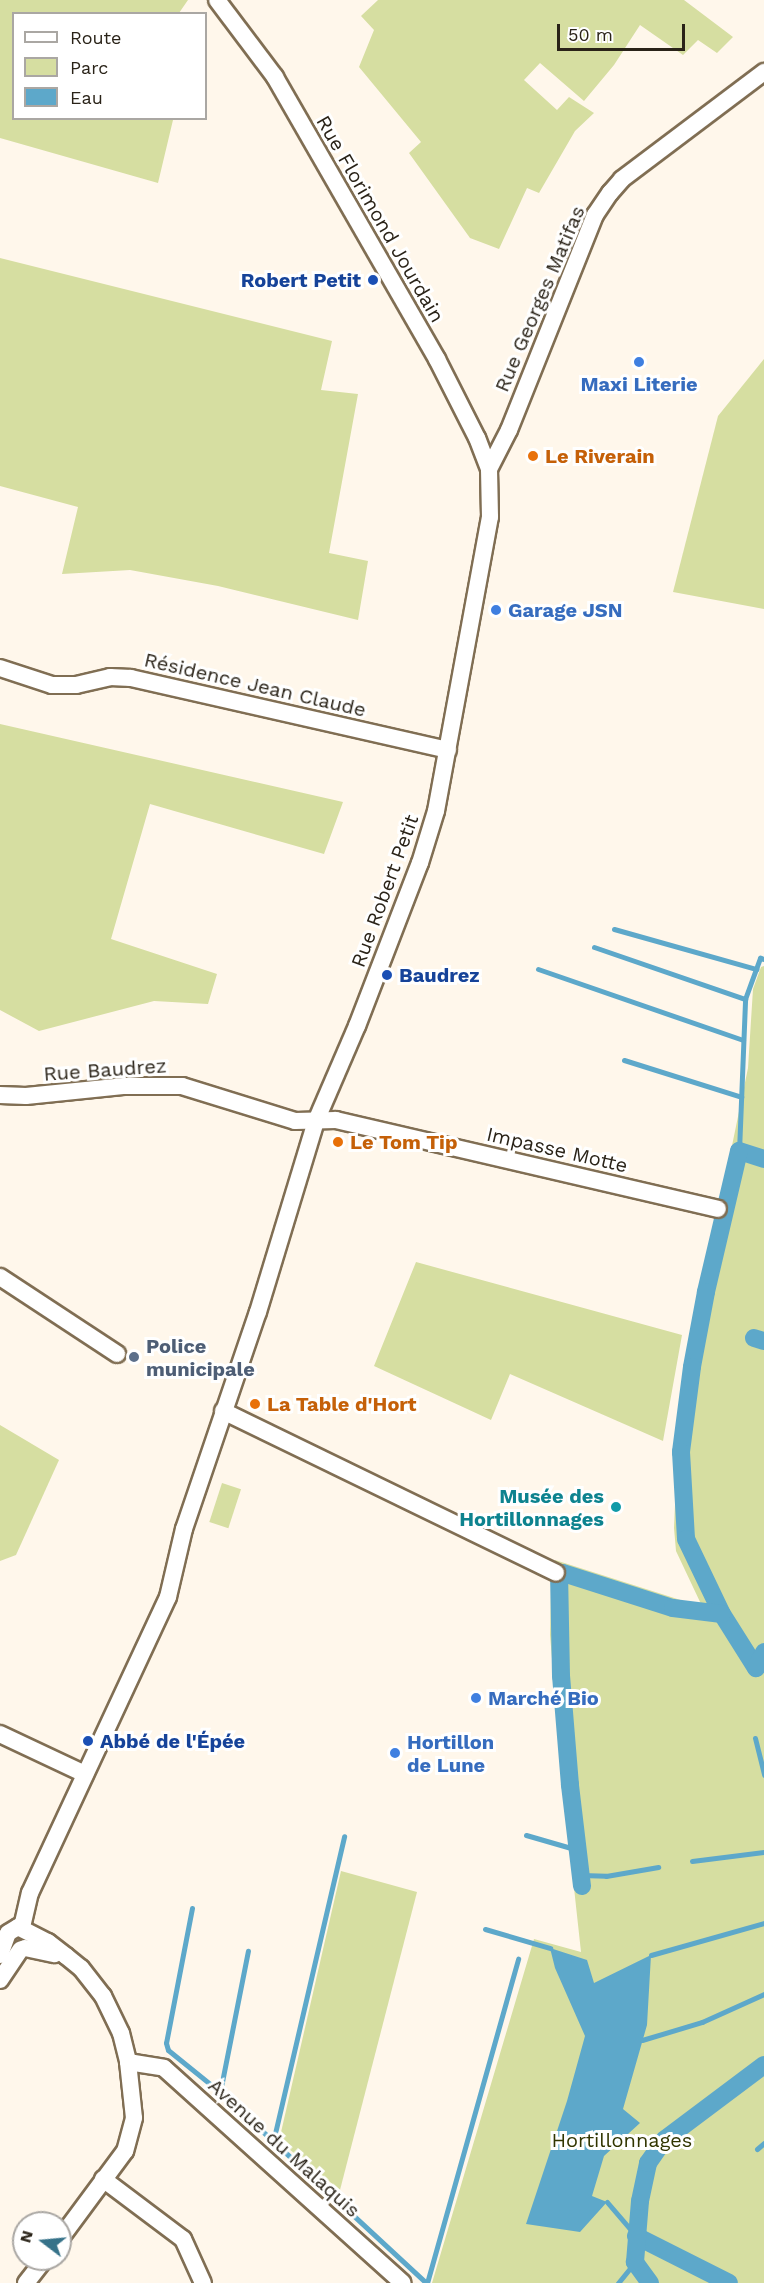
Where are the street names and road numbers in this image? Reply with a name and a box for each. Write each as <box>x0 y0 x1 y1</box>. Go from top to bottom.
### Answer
street label: Rue Florimond Jourdain <box>311 111 449 327</box>
street label: Rue Georges Matifas <box>490 202 590 396</box>
street label: Résidence Jean Claude <box>142 648 368 722</box>
street label: Rue Robert Petit <box>346 811 424 971</box>
street label: Rue Baudrez <box>43 1054 167 1086</box>
street label: Impasse Motte <box>484 1122 630 1178</box>
street label: Avenue du Malaquis <box>203 2074 365 2222</box>

